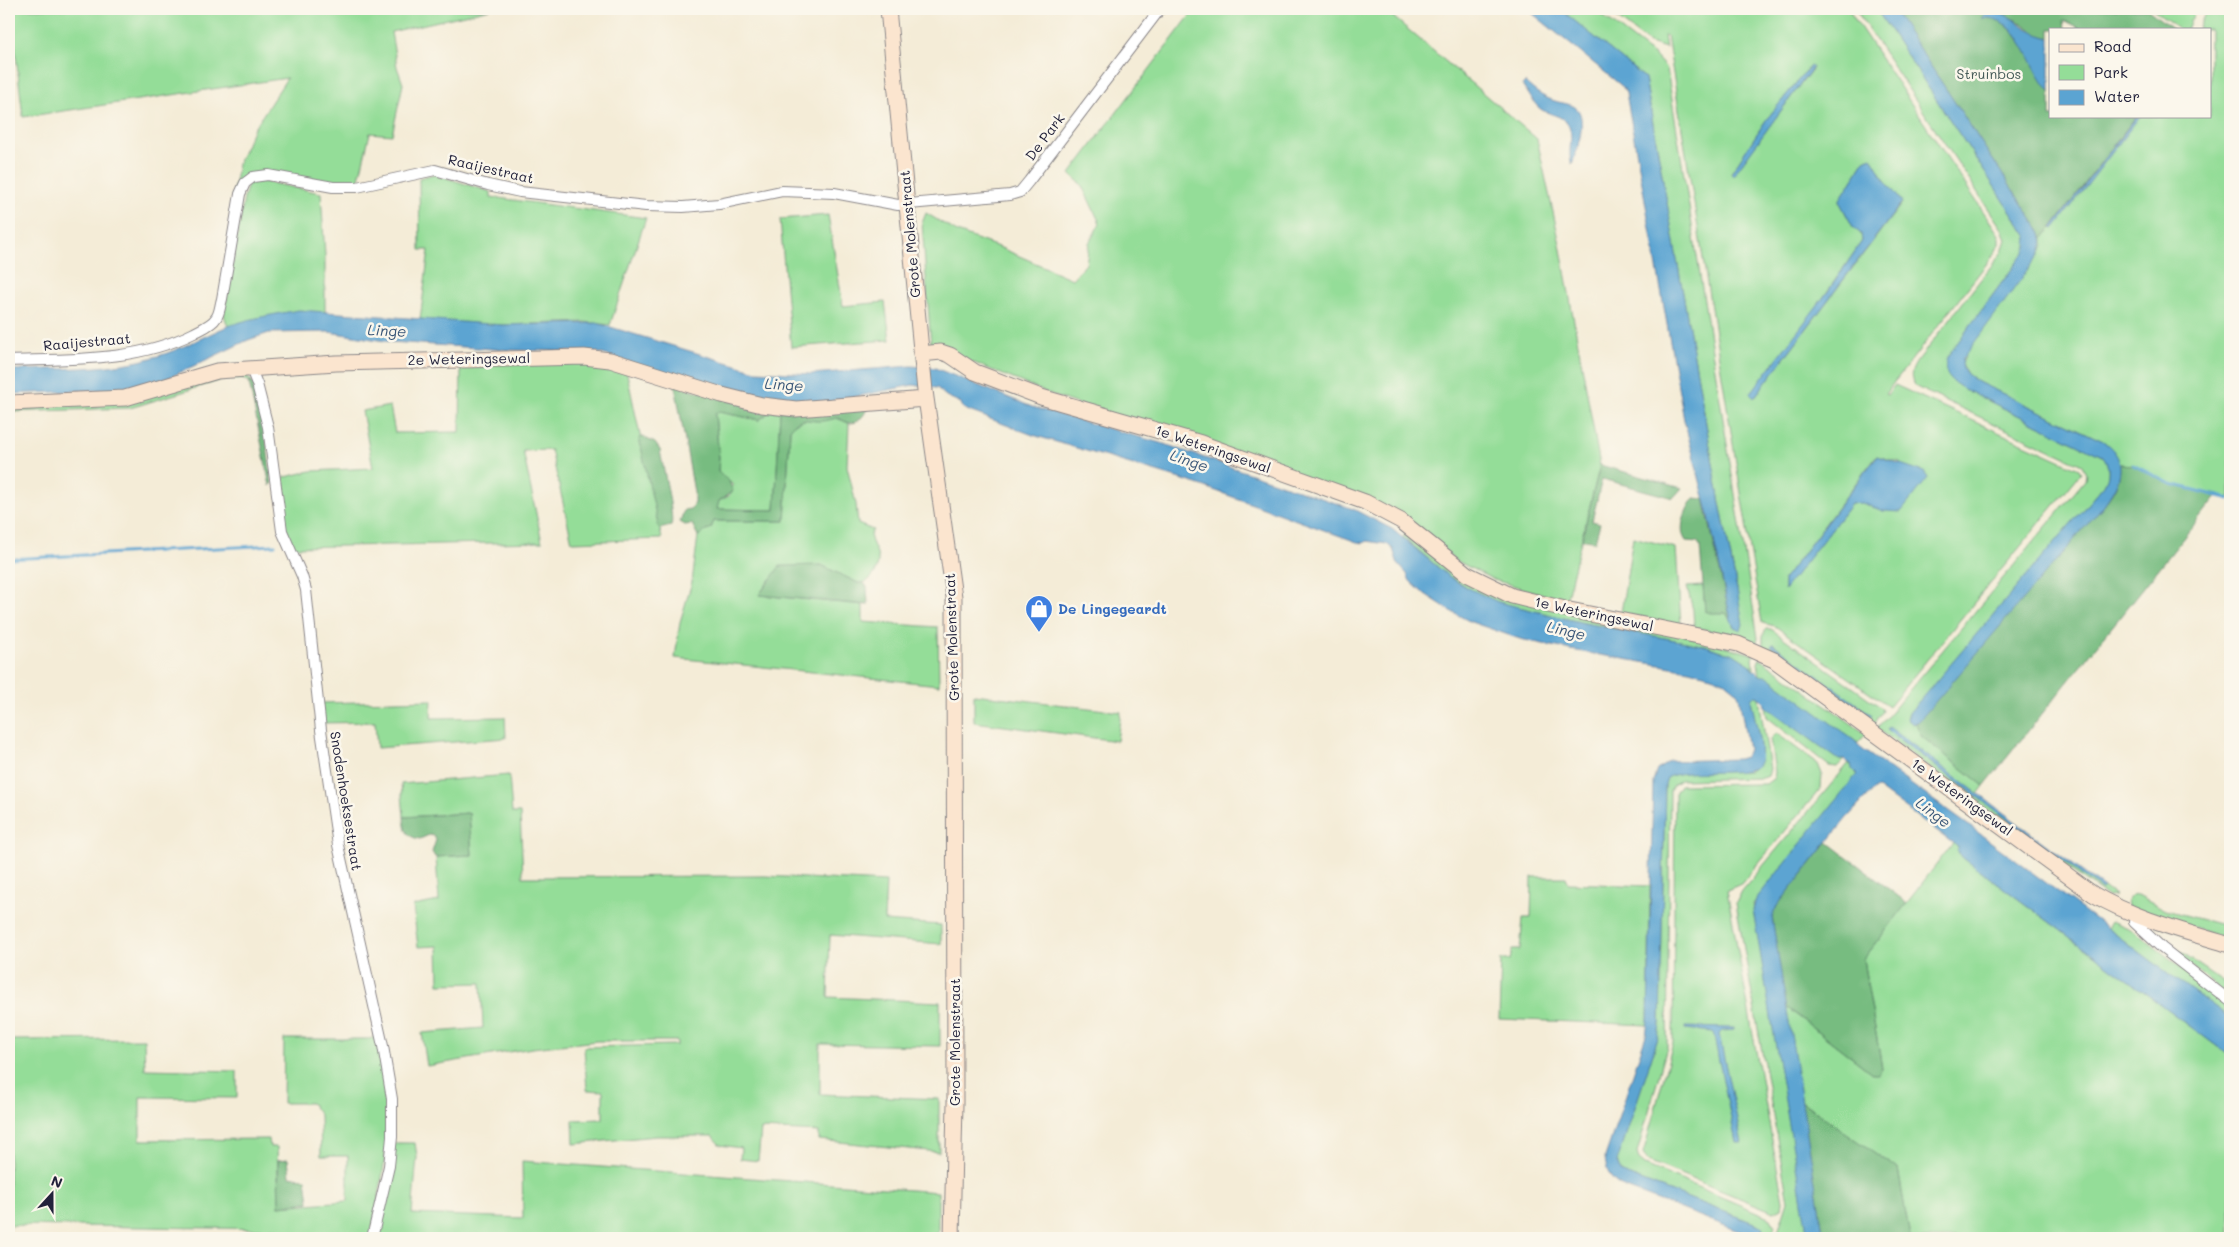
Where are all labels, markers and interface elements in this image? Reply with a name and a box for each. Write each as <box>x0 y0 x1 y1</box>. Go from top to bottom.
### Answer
legend <box>2049 28 2212 118</box>
text: Road <box>2094 36 2131 56</box>
text: Park <box>2094 62 2128 82</box>
park label: Struinbos <box>1957 64 2021 83</box>
text: Water <box>2094 86 2140 106</box>
street label: De Park <box>1021 109 1069 164</box>
street label: Raaijestraat <box>446 149 536 188</box>
street label: Grote Molenstraat <box>894 169 925 299</box>
water label: Linge <box>367 319 407 341</box>
street label: Raaijestraat <box>42 328 131 355</box>
street label: 2e Weteringsewal <box>408 348 530 369</box>
water label: Linge <box>764 373 804 395</box>
street label: 1e Weteringsewal <box>1153 420 1273 477</box>
water label: Linge <box>1168 444 1211 476</box>
street label: Grote Molenstraat <box>940 573 963 701</box>
street label: 1e Weteringsewal <box>1533 592 1655 635</box>
shop icon: De Lingegeardt <box>1024 594 1054 633</box>
place label: De Lingegeardt <box>1058 599 1167 618</box>
water label: Linge <box>1545 616 1587 644</box>
street label: Snodenhoeksestraat <box>326 730 367 872</box>
street label: 1e Weteringsewal <box>1908 753 2017 840</box>
water label: Linge <box>1912 793 1955 832</box>
street label: Grote Molenstraat <box>945 978 964 1106</box>
north arrow <box>28 1170 78 1220</box>
text: N <box>48 1171 65 1192</box>

